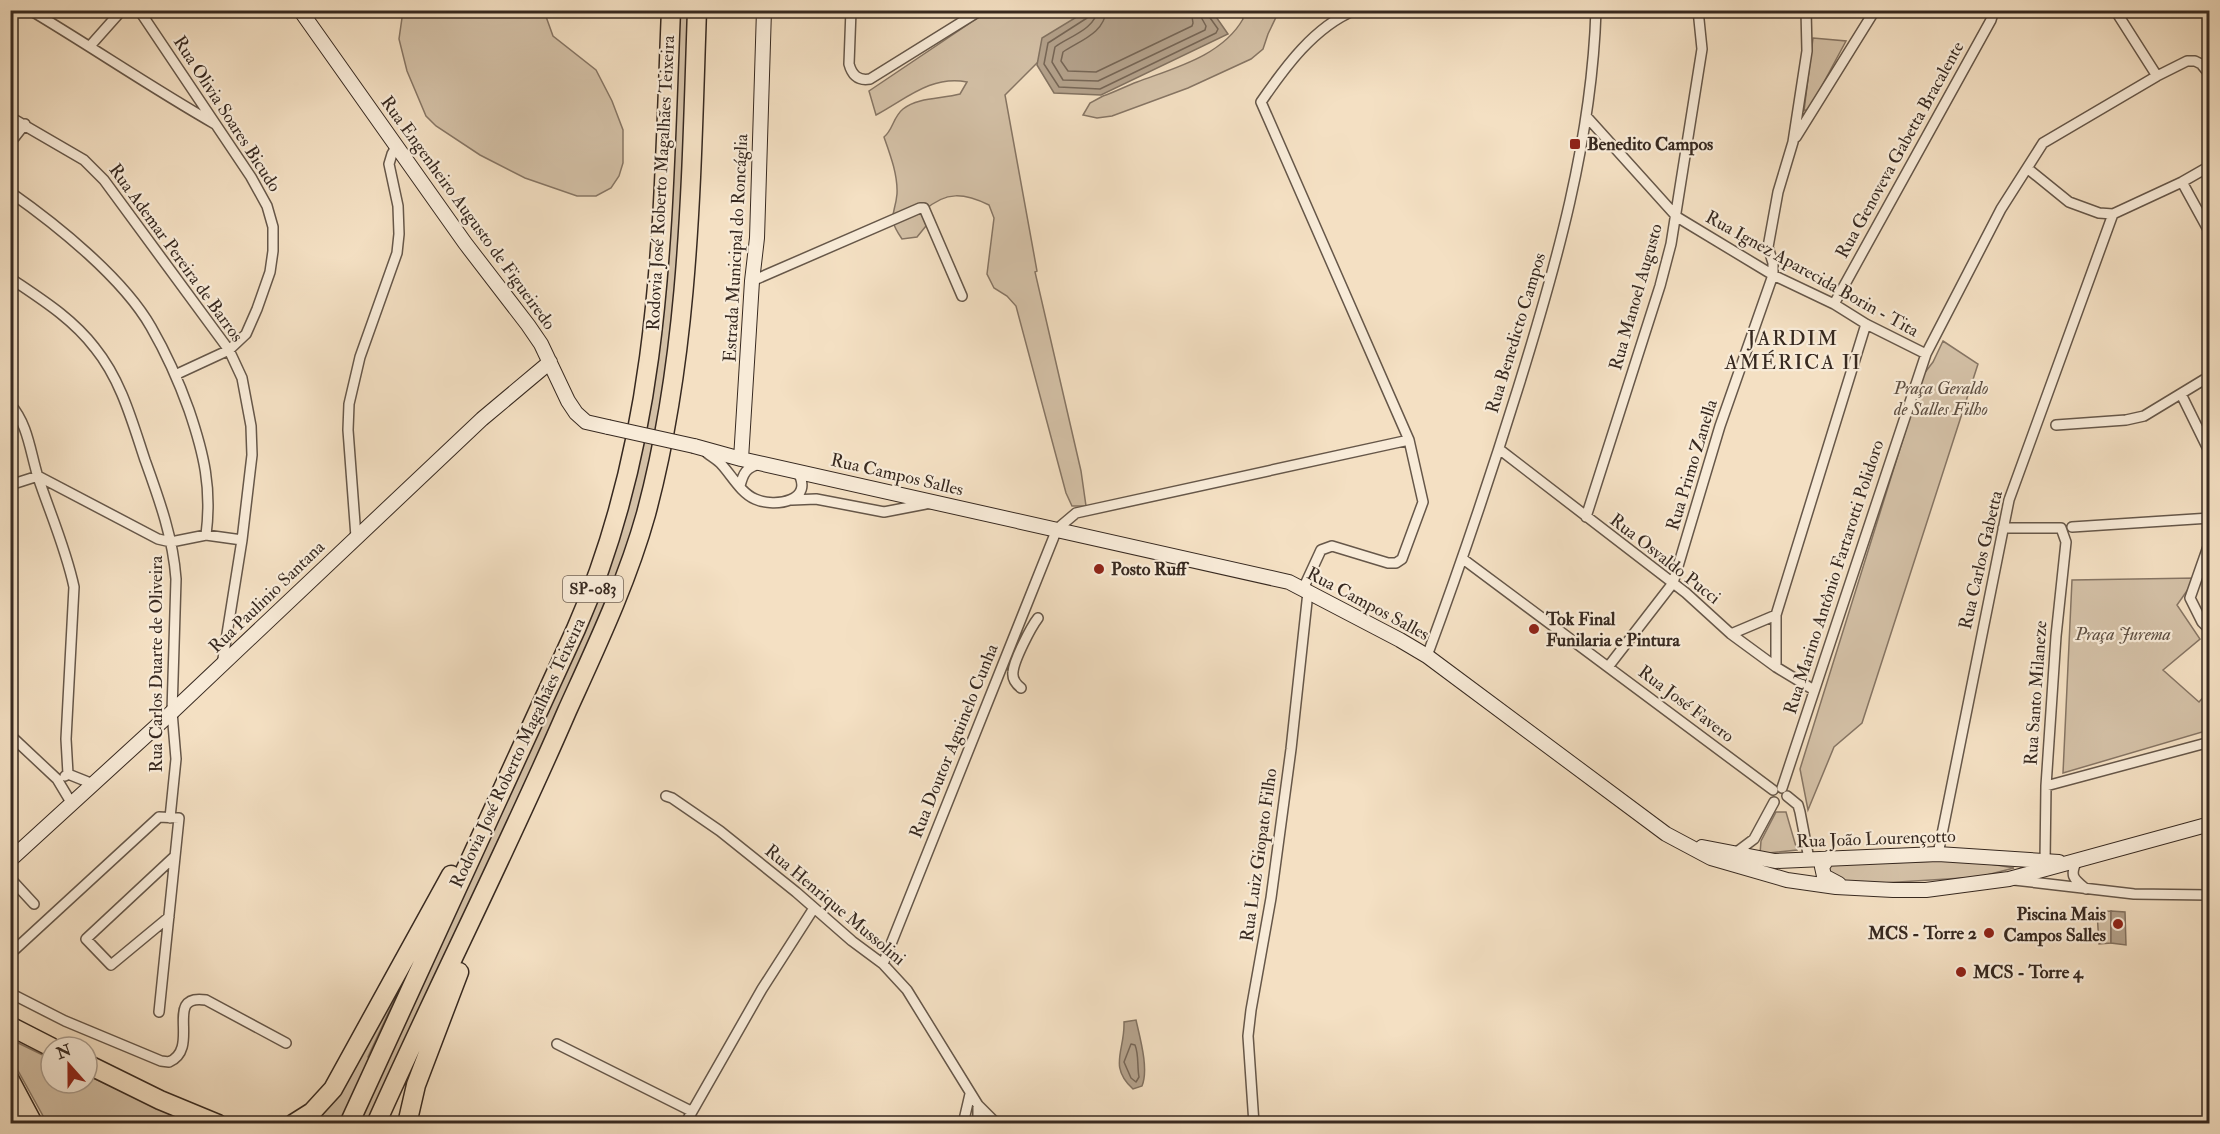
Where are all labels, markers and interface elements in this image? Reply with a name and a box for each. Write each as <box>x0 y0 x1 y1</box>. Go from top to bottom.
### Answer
street label: Rua Olivia Soares Bicudo <box>168 32 286 197</box>
street label: Rodovia José Roberto Magalhães Teixeira <box>642 34 680 331</box>
street label: Rua Genoveva Gabetta Bracalente <box>1831 37 1970 262</box>
street label: Rua Engenheiro Augusto de Figueiredo <box>375 91 561 335</box>
street label: Estrada Municipal do Roncáglia <box>719 133 753 363</box>
place label: Benedito Campos <box>1587 133 1713 156</box>
marker: Benedito Campos <box>1568 137 1582 151</box>
street label: Rua Ademar Pereira de Barros <box>104 159 248 347</box>
street label: Rua Ignez Aparecida Borin - Tita <box>1701 206 1923 343</box>
street label: Rua Manoel Augusto <box>1604 221 1668 373</box>
street label: Rua Benedicto Campos <box>1481 250 1551 416</box>
district label: JARDIM AMÉRICA II <box>1723 325 1862 376</box>
park label: Praça Geraldo de Salles Filho <box>1892 377 1989 421</box>
street label: Rua Primo Zanella <box>1661 396 1723 533</box>
street label: Rua Marino Antônio Fartarotti Polidoro <box>1779 437 1889 717</box>
street label: Rua Campos Salles <box>828 449 966 501</box>
street label: Rua Carlos Gabetta <box>1954 488 2008 632</box>
street label: Rua Osvaldo Pucci <box>1605 509 1725 609</box>
street label: Rua Paulinio Santana <box>204 535 330 658</box>
street label: Rua Carlos Duarte de Oliveira <box>145 555 168 772</box>
place label: Posto Ruff <box>1111 558 1190 581</box>
marker: Posto Ruff <box>1092 562 1106 576</box>
street label: Rua Campos Salles <box>1303 562 1433 646</box>
road number: SP-083 <box>563 576 623 602</box>
place label: Tok Final Funilaria e Pintura <box>1545 608 1681 652</box>
street label: Rodovia José Roberto Magalhães Teixeira <box>445 614 591 892</box>
street label: Rua Santo Milaneze <box>2019 619 2053 766</box>
marker: Tok Final Funilaria e Pintura <box>1527 622 1541 636</box>
park label: Praça Jurema <box>2074 623 2171 646</box>
street label: Rua Doutor Aguinelo Cunha <box>904 640 1004 842</box>
street label: Rua José Favero <box>1633 660 1739 748</box>
street label: Rua Luiz Giopato Filho <box>1235 767 1283 943</box>
street label: Rua João Lourençotto <box>1796 825 1956 853</box>
street label: Rua Henrique Mussolini <box>760 839 910 971</box>
place label: Piscina Mais Campos Salles <box>2004 903 2106 947</box>
marker: Piscina Mais Campos Salles <box>2111 917 2125 931</box>
place label: MCS - Torre 2 <box>1867 922 1977 945</box>
marker: MCS - Torre 2 <box>1982 926 1996 940</box>
place label: MCS - Torre 4 <box>1972 961 2084 984</box>
marker: MCS - Torre 4 <box>1954 965 1968 979</box>
north arrow <box>39 1035 99 1095</box>
text: N <box>53 1040 75 1064</box>

